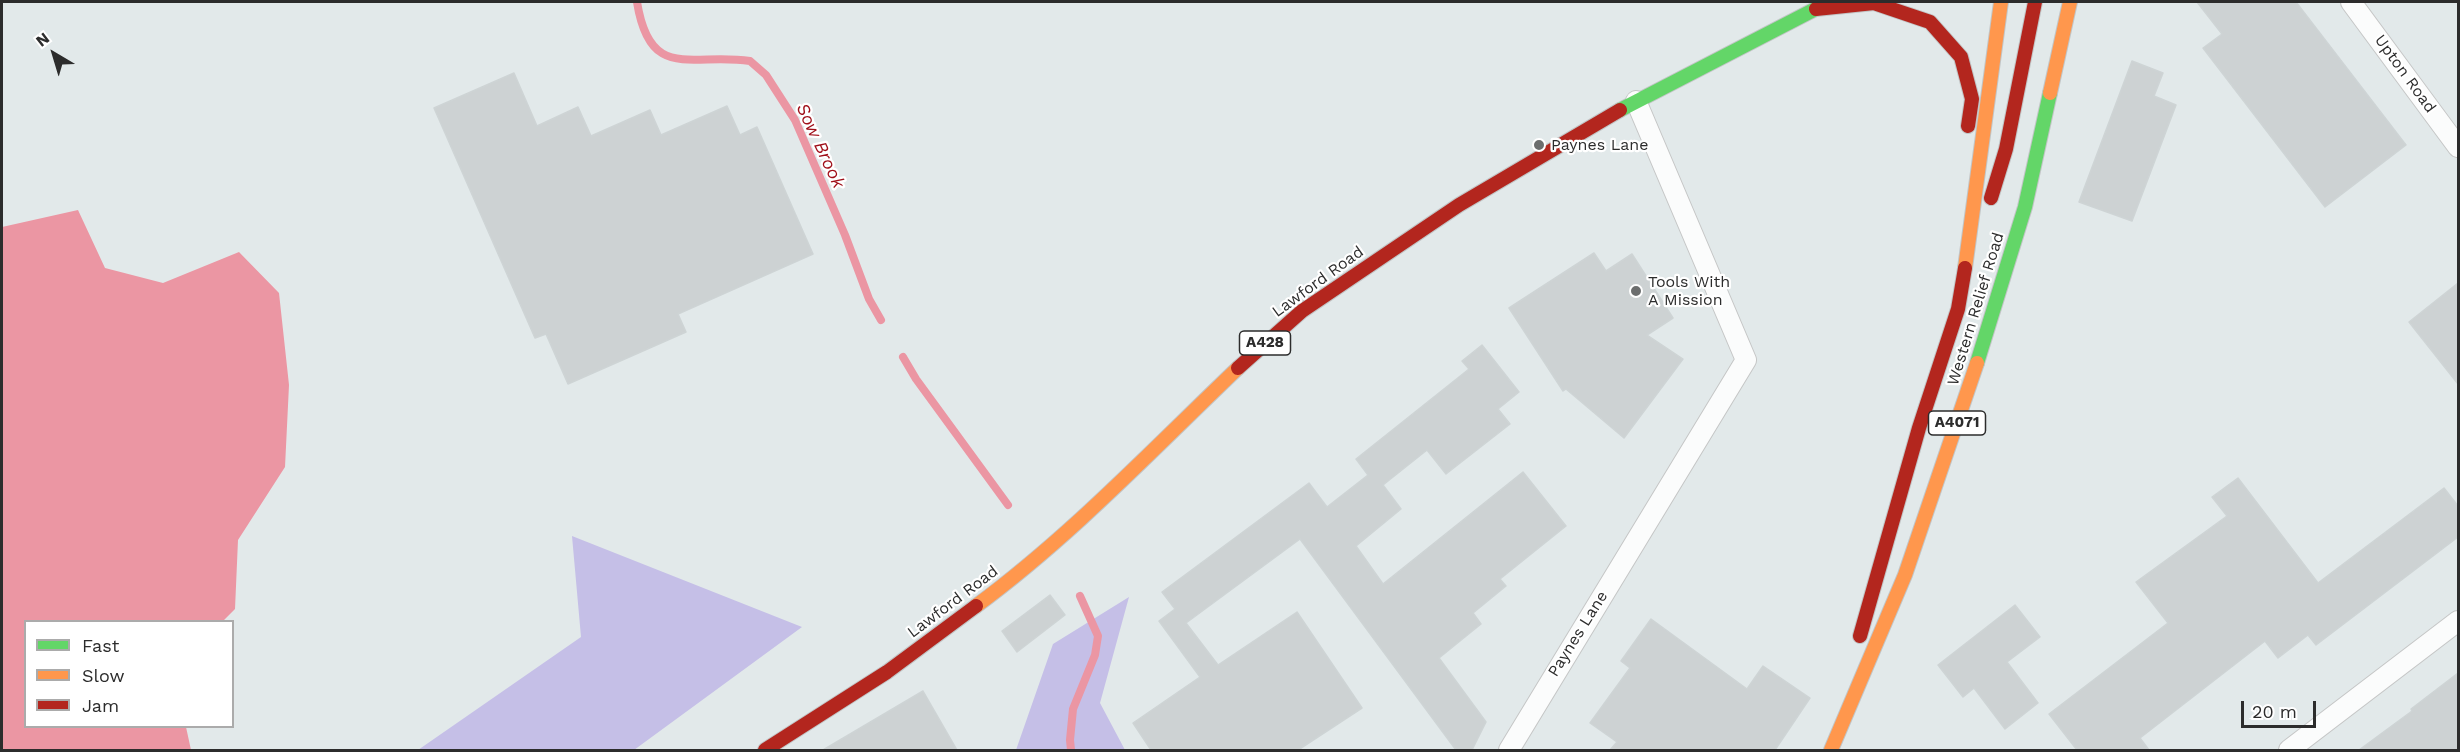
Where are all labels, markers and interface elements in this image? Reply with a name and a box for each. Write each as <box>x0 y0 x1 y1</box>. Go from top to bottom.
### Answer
north arrow <box>24 24 84 84</box>
text: N <box>32 28 53 51</box>
street label: Upton Road <box>2370 31 2440 117</box>
water label: Sow Brook <box>791 100 849 192</box>
place label: Paynes Lane <box>1551 135 1648 155</box>
marker: Paynes Lane <box>1532 138 1546 152</box>
street label: Western Relief Road <box>1944 230 2008 388</box>
street label: Lawford Road <box>1269 242 1367 322</box>
place label: Tools With A Mission <box>1648 272 1730 310</box>
marker: Tools With A Mission <box>1629 284 1643 298</box>
road number: A428 <box>1240 331 1290 355</box>
road number: A4071 <box>1928 411 1986 435</box>
street label: Lawford Road <box>904 562 1002 642</box>
street label: Paynes Lane <box>1544 588 1612 680</box>
legend <box>24 620 234 728</box>
text: Fast <box>82 635 119 656</box>
text: Slow <box>82 665 125 686</box>
scale bar <box>2244 689 2319 727</box>
text: Jam <box>82 695 119 716</box>
text: 20 m <box>2252 701 2297 722</box>

